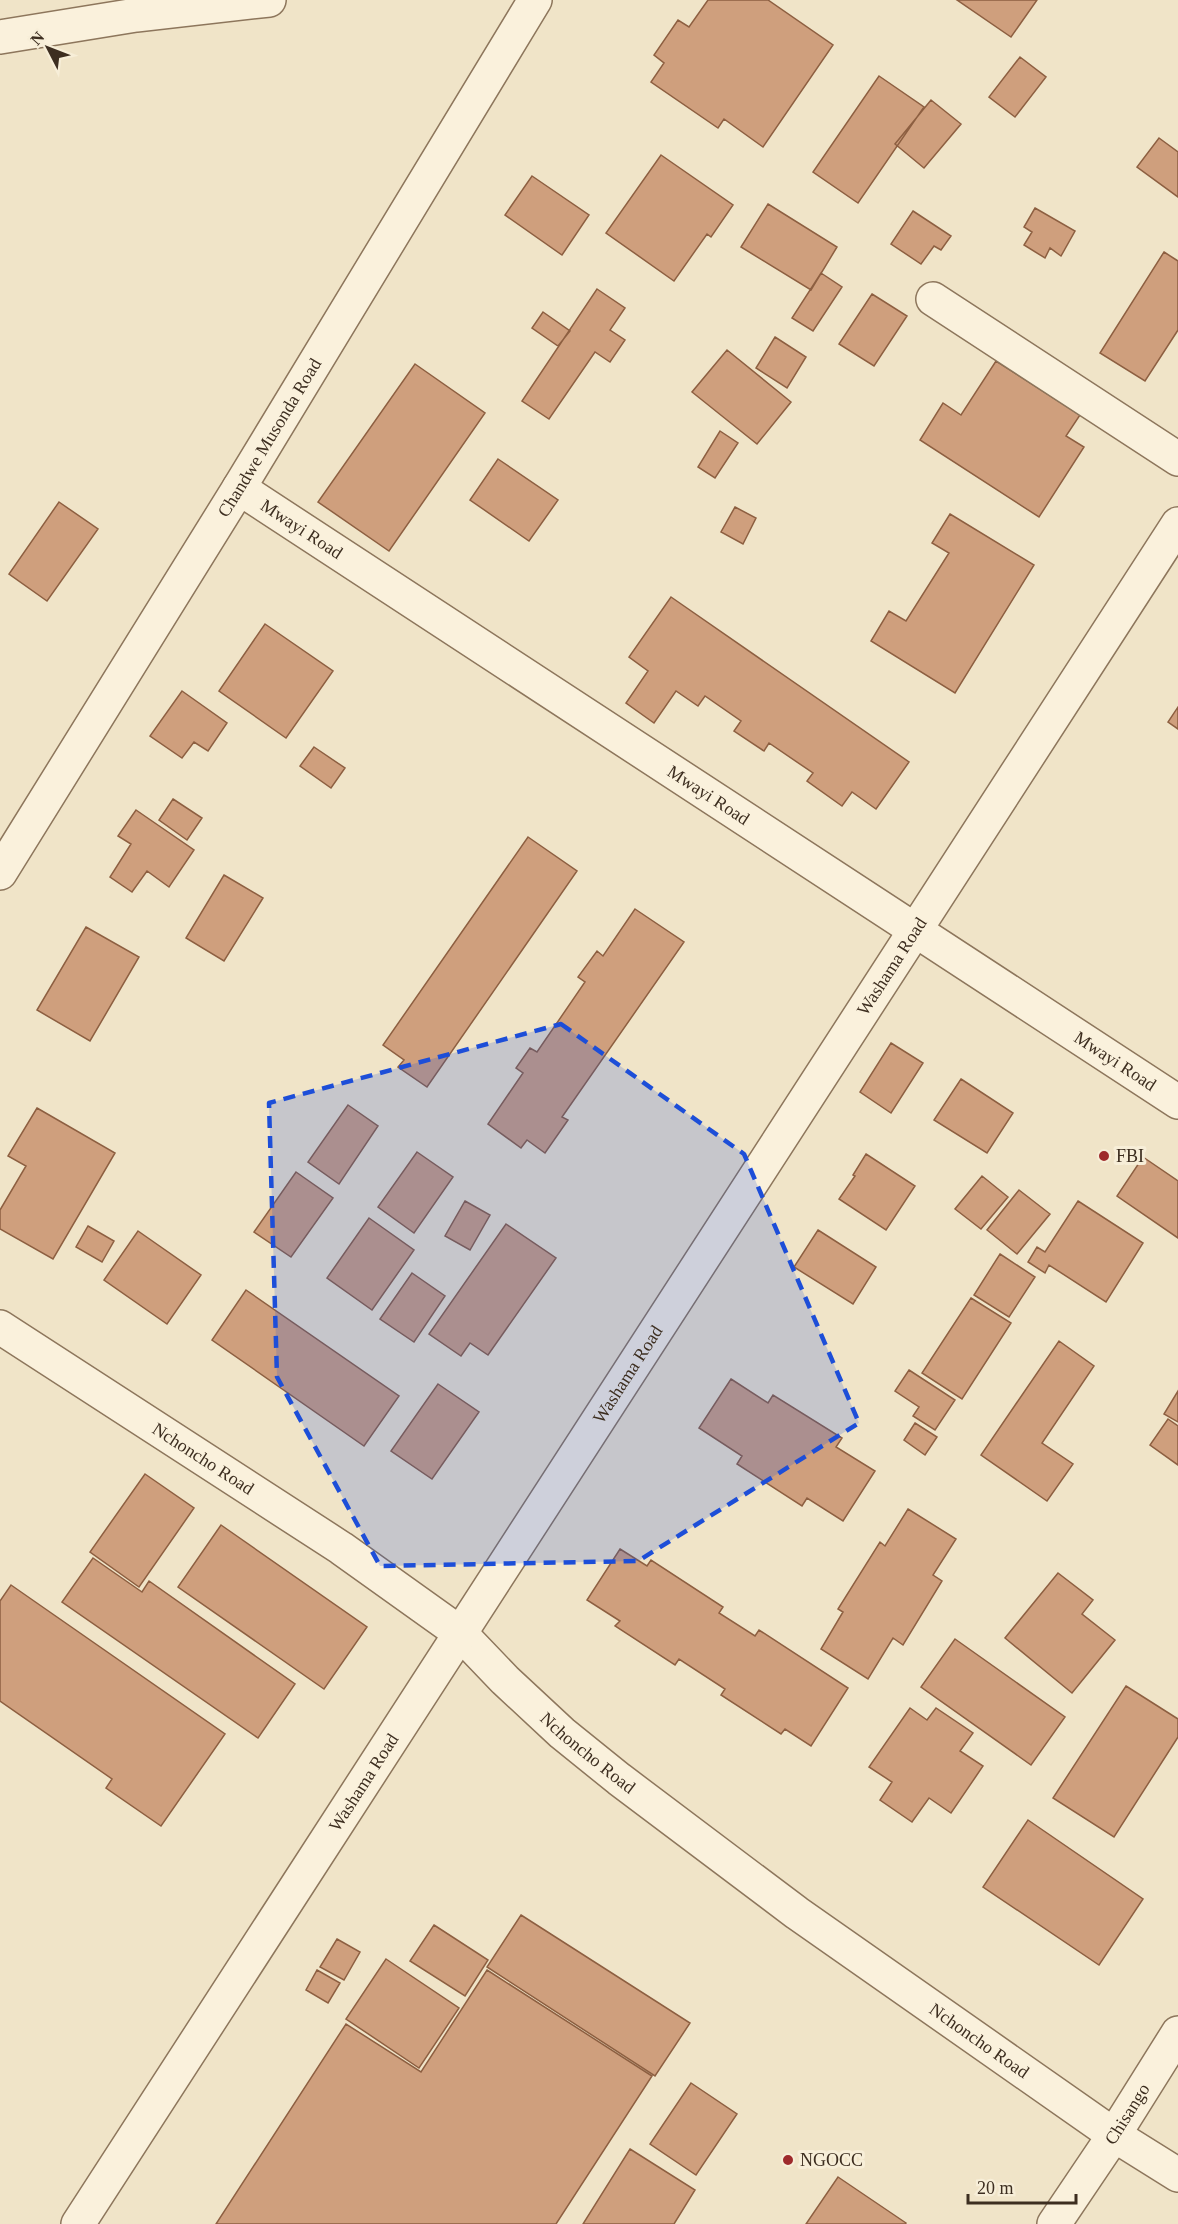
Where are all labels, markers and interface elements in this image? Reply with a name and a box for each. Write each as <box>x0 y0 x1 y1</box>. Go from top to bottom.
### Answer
north arrow <box>18 18 78 78</box>
text: N <box>27 28 48 48</box>
street label: Chandwe Musonda Road <box>214 355 325 521</box>
street label: Mwayi Road <box>257 495 346 563</box>
street label: Mwayi Road <box>664 761 753 829</box>
street label: Washama Road <box>853 914 931 1019</box>
street label: Mwayi Road <box>1071 1027 1160 1095</box>
place label: FBI <box>1116 1146 1144 1166</box>
marker: FBI <box>1097 1149 1111 1163</box>
street label: Washama Road <box>589 1322 667 1427</box>
street label: Nchoncho Road <box>149 1419 257 1499</box>
street label: Nchoncho Road <box>536 1708 639 1798</box>
street label: Washama Road <box>325 1730 403 1835</box>
street label: Nchoncho Road <box>926 1999 1033 2082</box>
street label: Chisango <box>1100 2080 1154 2148</box>
place label: NGOCC <box>800 2150 863 2170</box>
marker: NGOCC <box>781 2153 795 2167</box>
scale bar <box>968 2167 1076 2205</box>
text: 20 m <box>977 2178 1014 2198</box>

